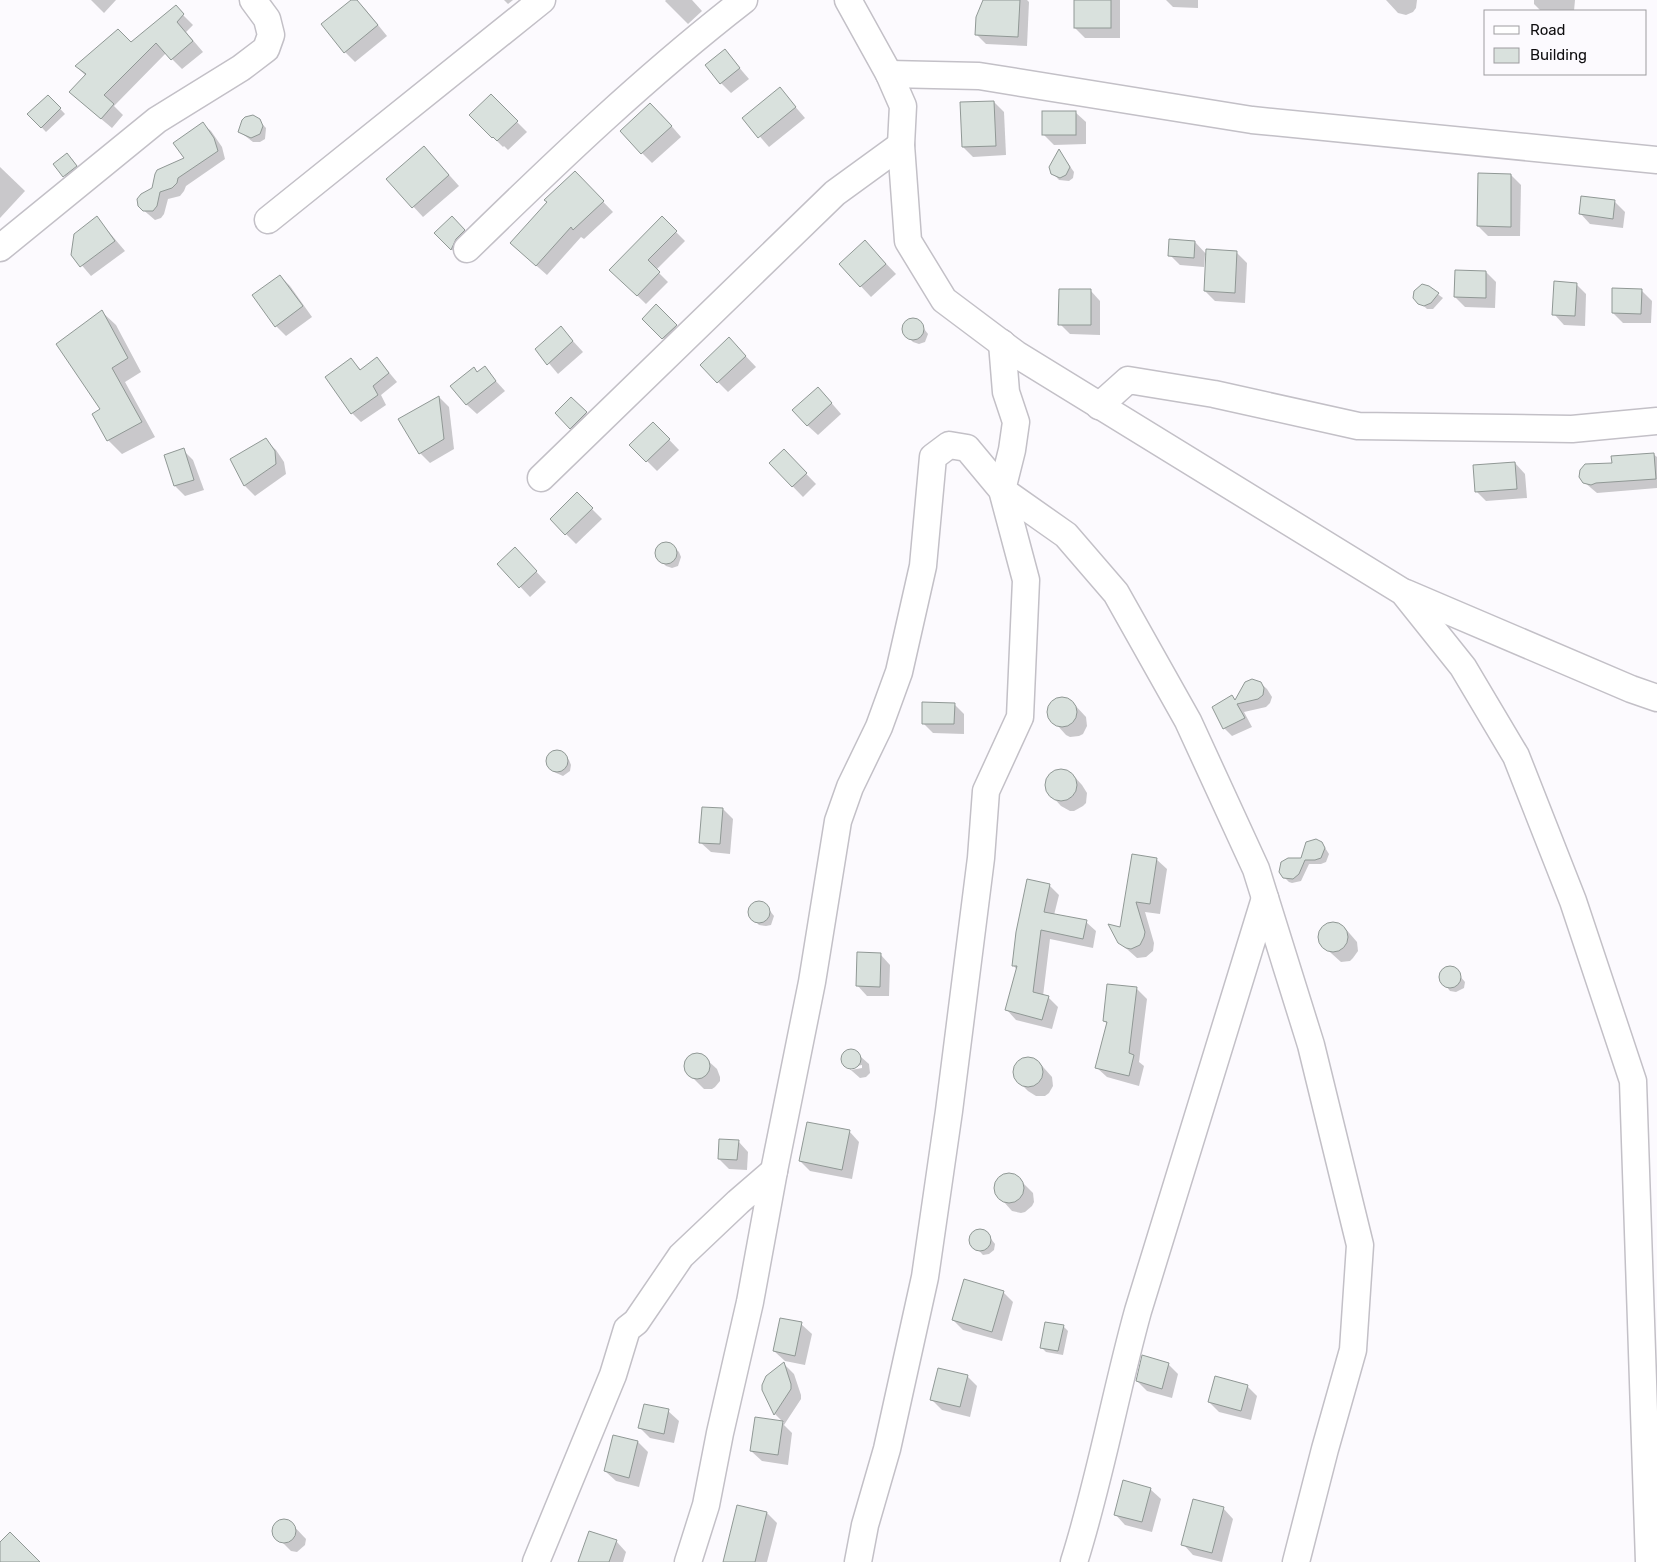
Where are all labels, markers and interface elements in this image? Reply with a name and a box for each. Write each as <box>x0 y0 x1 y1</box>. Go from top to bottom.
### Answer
legend <box>1484 10 1647 75</box>
text: Road <box>1530 21 1566 39</box>
text: Building <box>1530 46 1587 64</box>

